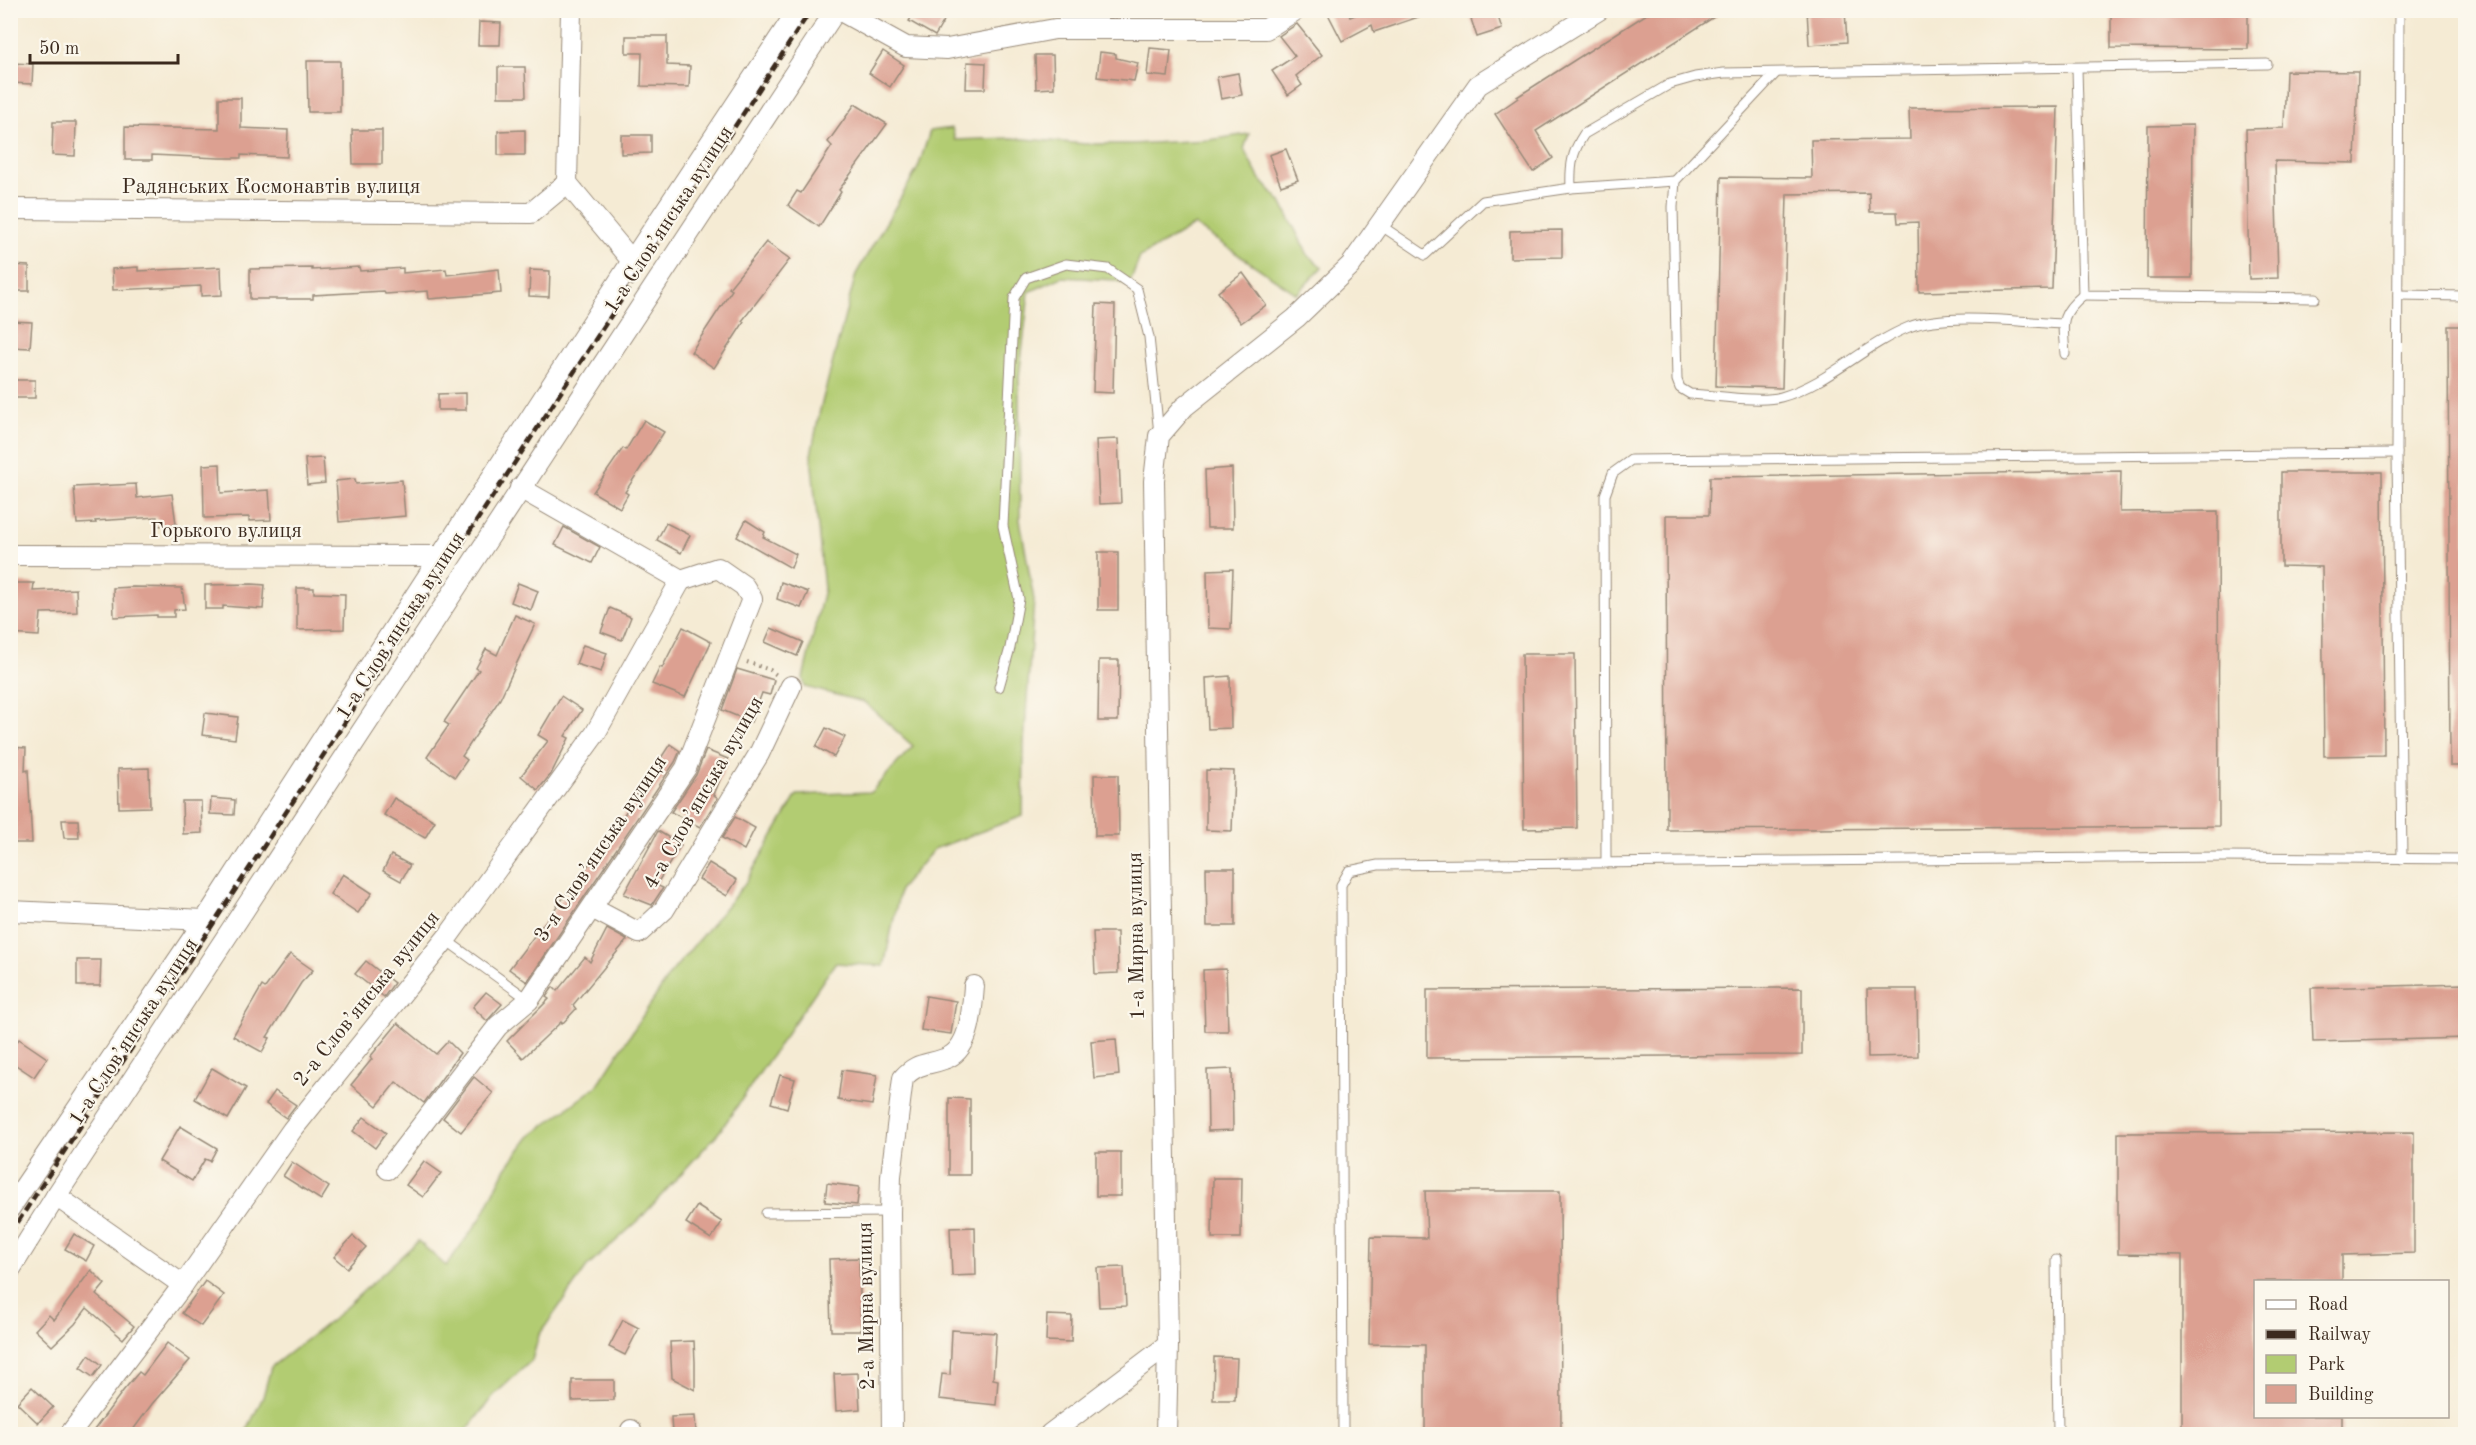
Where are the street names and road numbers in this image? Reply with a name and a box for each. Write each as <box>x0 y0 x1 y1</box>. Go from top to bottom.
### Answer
street label: 1-а Слов’янська вулиця <box>601 123 737 317</box>
street label: Радянських Космонавтів вулиця <box>121 177 421 198</box>
street label: Горького вулиця <box>150 521 302 542</box>
street label: 1-а Слов’янська вулиця <box>333 529 469 723</box>
street label: 4-а Слов’янська вулиця <box>640 693 768 893</box>
street label: 3-я Слов’янська вулиця <box>531 752 671 946</box>
street label: 1-а Мирна вулиця <box>1125 852 1149 1020</box>
street label: 2-а Слов’янська вулиця <box>290 907 444 1091</box>
street label: 1-а Слов’янська вулиця <box>66 935 202 1129</box>
street label: 2-а Мирна вулиця <box>855 1222 879 1390</box>

